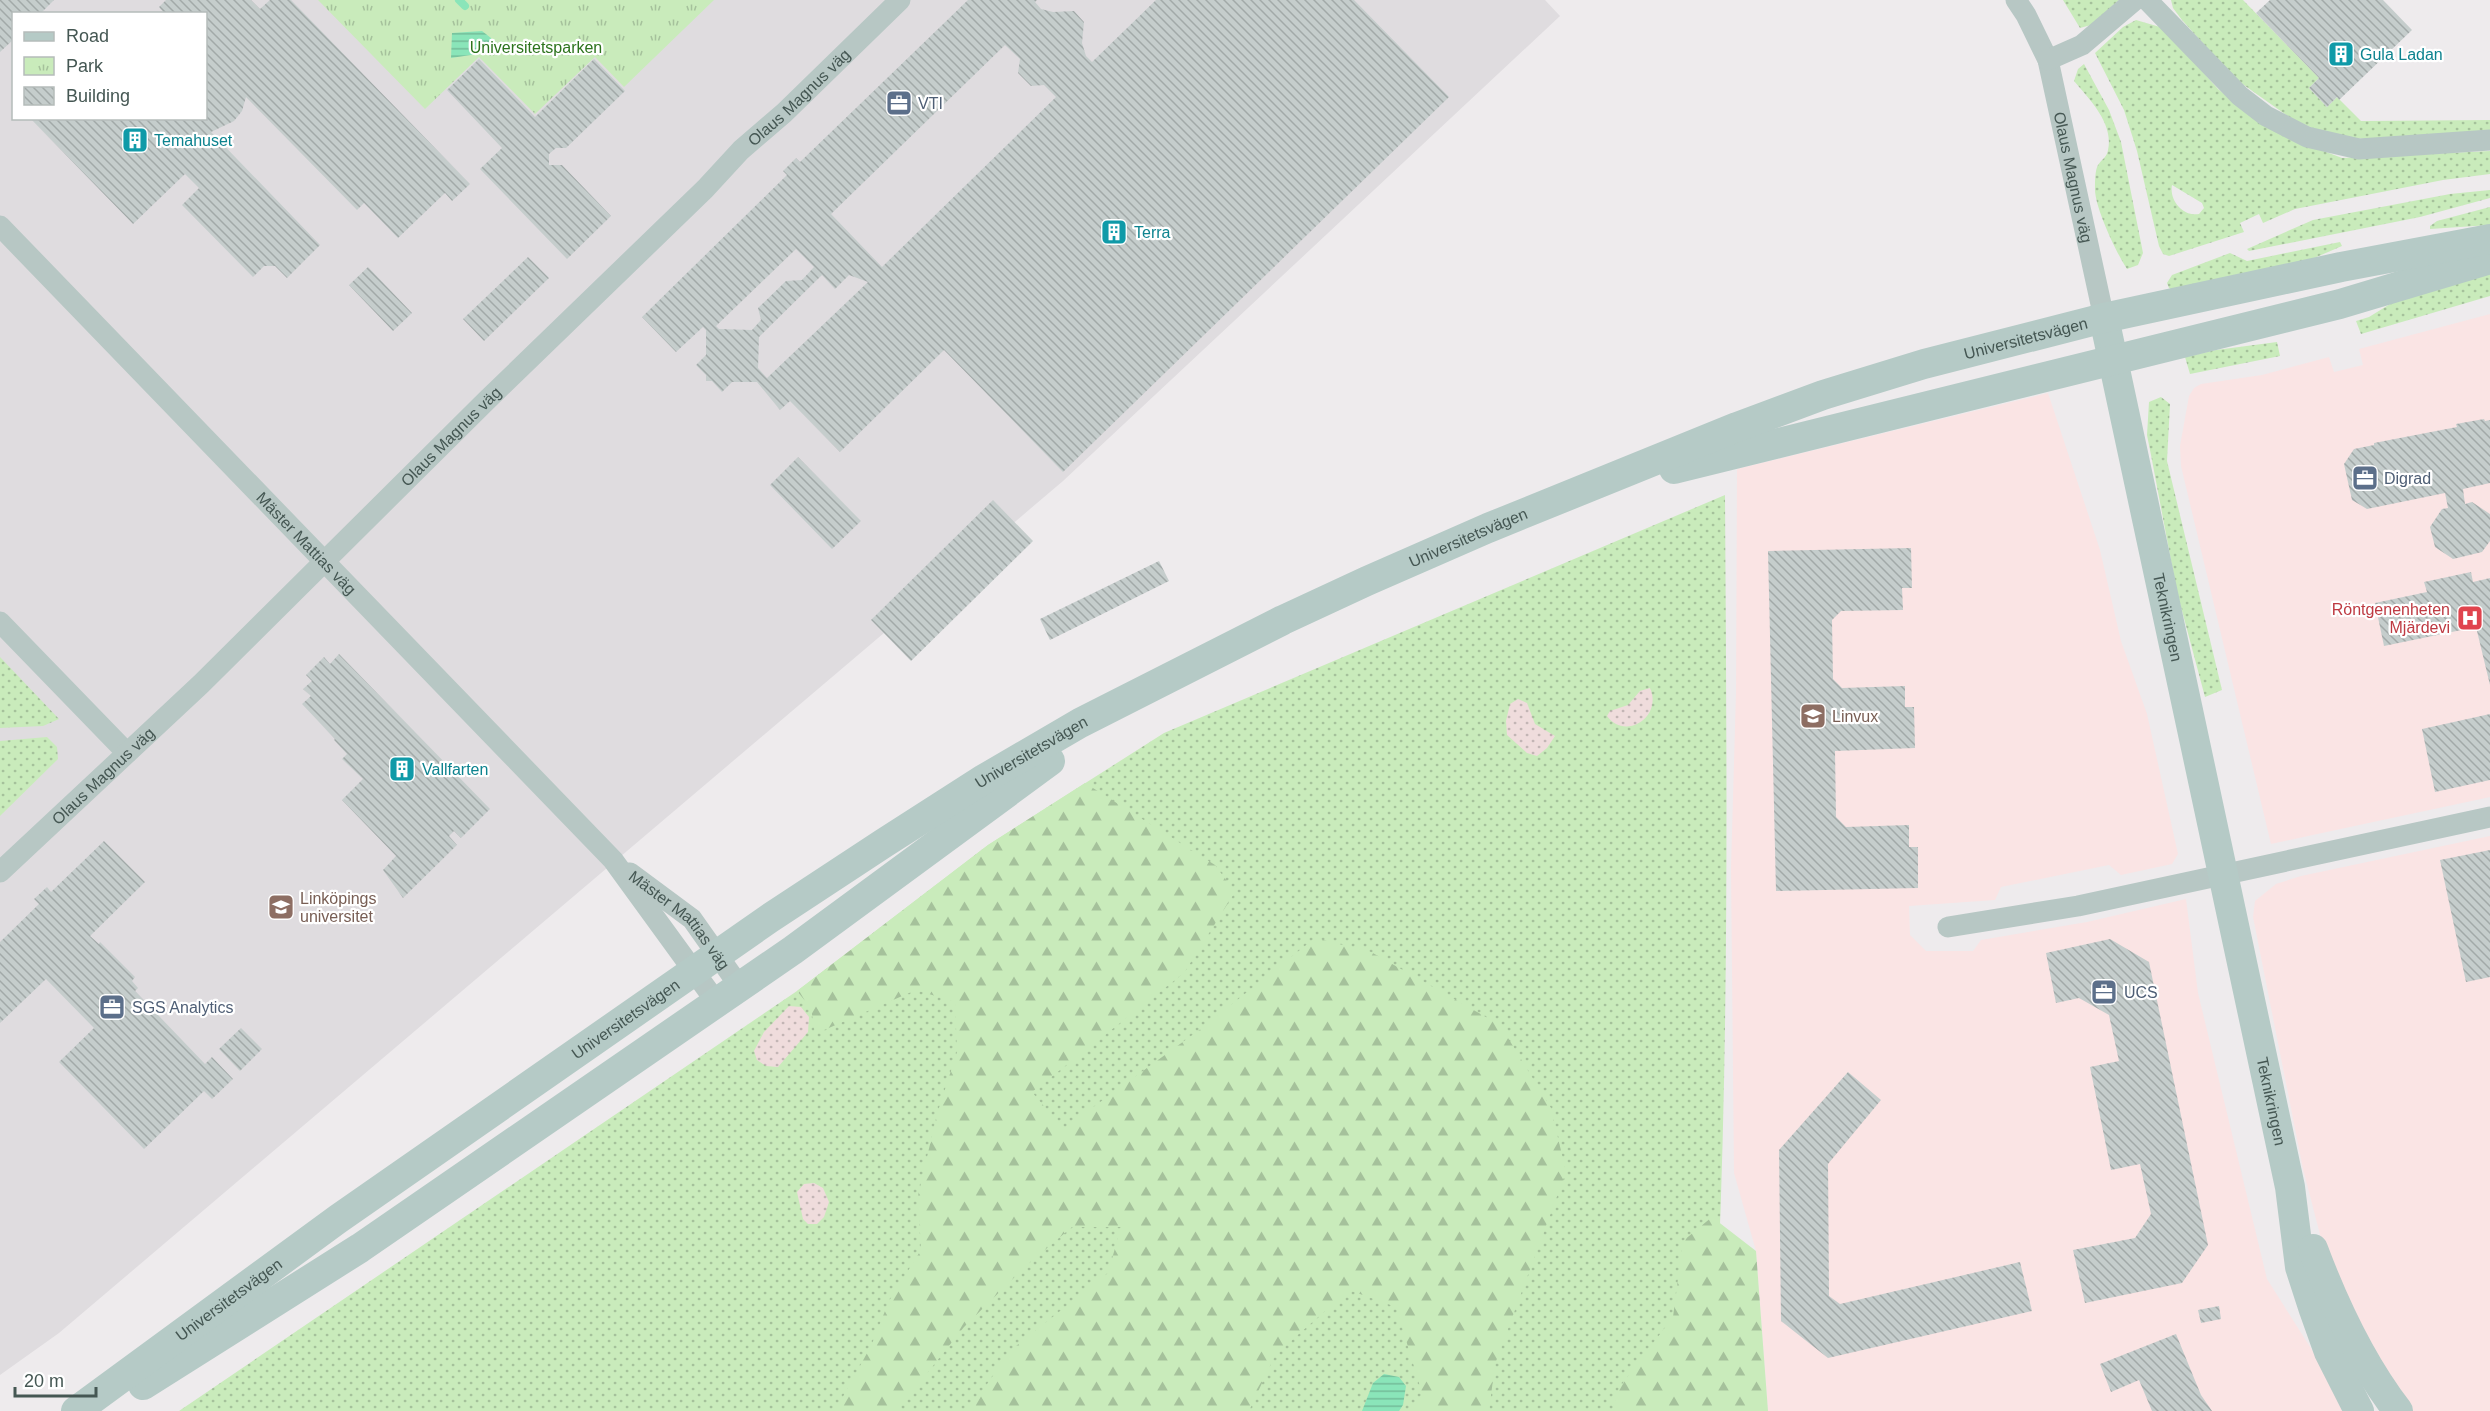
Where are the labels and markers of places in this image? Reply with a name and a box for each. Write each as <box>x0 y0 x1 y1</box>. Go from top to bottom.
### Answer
building icon: Gula Ladan <box>2326 39 2356 69</box>
place label: Gula Ladan <box>2360 46 2443 63</box>
office icon: VTI <box>884 88 914 118</box>
place label: VTI <box>918 95 943 112</box>
building icon: Temahuset <box>120 125 150 155</box>
place label: Temahuset <box>154 132 233 149</box>
building icon: Terra <box>1099 217 1129 247</box>
place label: Terra <box>1134 224 1171 241</box>
office icon: Digrad <box>2350 463 2380 493</box>
place label: Digrad <box>2384 470 2431 487</box>
place label: Röntgenenheten Mjärdevi <box>2332 601 2450 636</box>
hospital icon: Röntgenenheten Mjärdevi <box>2455 603 2485 633</box>
school or university icon: Linvux <box>1798 701 1828 731</box>
place label: Linvux <box>1832 708 1878 725</box>
building icon: Vallfarten <box>387 754 417 784</box>
place label: Vallfarten <box>422 761 488 778</box>
place label: Linköpings universitet <box>300 890 377 925</box>
school or university icon: Linköpings universitet <box>266 892 296 922</box>
office icon: UCS <box>2089 977 2119 1007</box>
place label: UCS <box>2124 984 2158 1001</box>
office icon: SGS Analytics <box>97 992 127 1022</box>
place label: SGS Analytics <box>132 999 233 1016</box>

